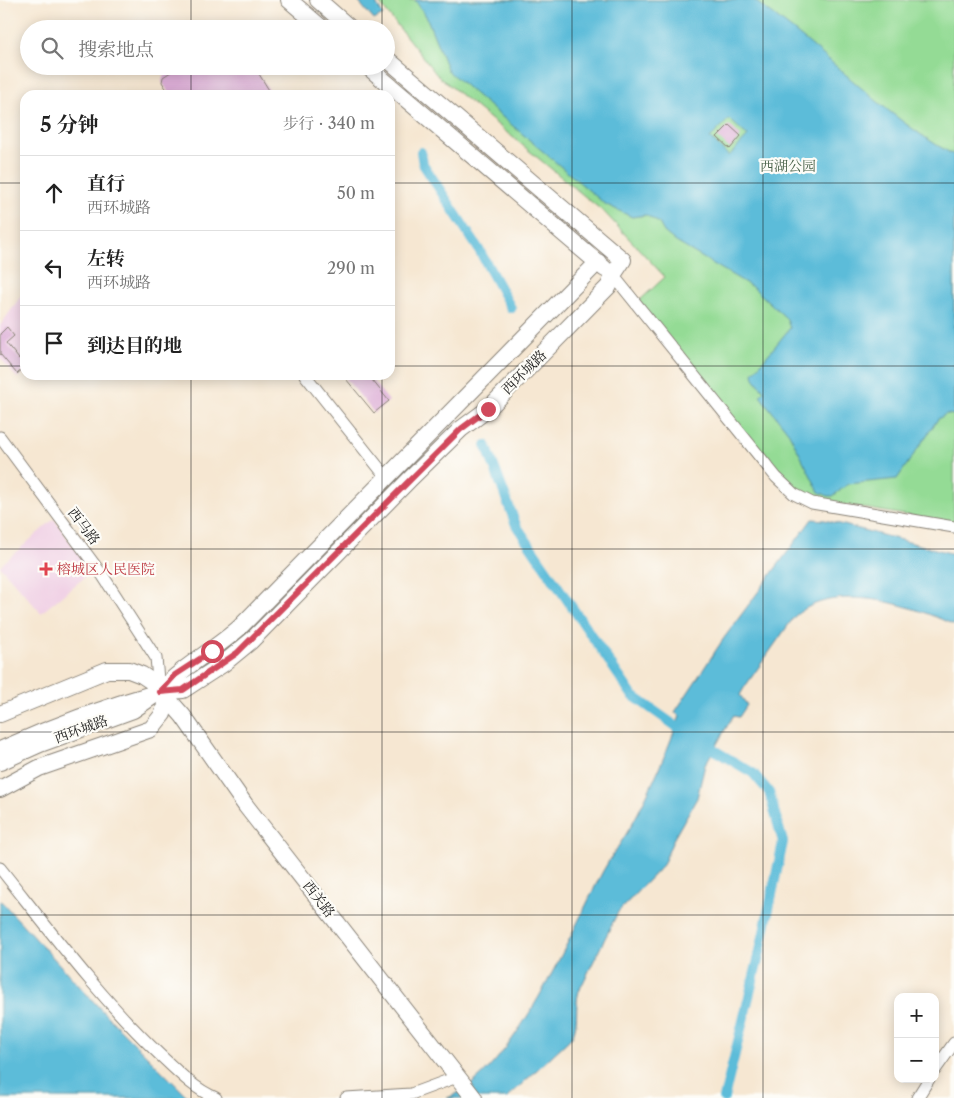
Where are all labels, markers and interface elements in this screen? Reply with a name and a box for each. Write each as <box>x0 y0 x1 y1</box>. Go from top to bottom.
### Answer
search box <box>20 20 395 75</box>
icon: search <box>38 34 66 62</box>
text: 搜索地点 <box>78 38 154 61</box>
text: 5 分钟 <box>40 112 99 137</box>
text: 步行 · 340 m <box>283 113 375 133</box>
park label: 西湖公园 <box>760 157 816 175</box>
text: 直行 <box>87 172 125 195</box>
icon: ahead <box>40 179 68 207</box>
text: 50 m <box>337 183 375 203</box>
text: 西环城路 <box>87 197 151 217</box>
text: 左转 <box>87 247 125 270</box>
icon: left <box>40 254 68 282</box>
text: 290 m <box>327 258 375 278</box>
text: 西环城路 <box>87 272 151 292</box>
icon: arrive <box>40 329 68 357</box>
text: 到达目的地 <box>87 334 182 357</box>
street label: 西环城路 <box>498 346 550 398</box>
route end <box>477 398 500 421</box>
street label: 西马路 <box>64 504 104 548</box>
place label: 榕城区人民医院 <box>57 560 155 578</box>
marker: 榕城区人民医院 <box>39 562 53 576</box>
route start <box>201 640 224 663</box>
street label: 西环城路 <box>52 711 110 747</box>
street label: 西关路 <box>299 877 339 921</box>
map controls <box>894 993 939 1083</box>
button: + <box>894 993 939 1038</box>
button: − <box>894 1038 939 1083</box>

